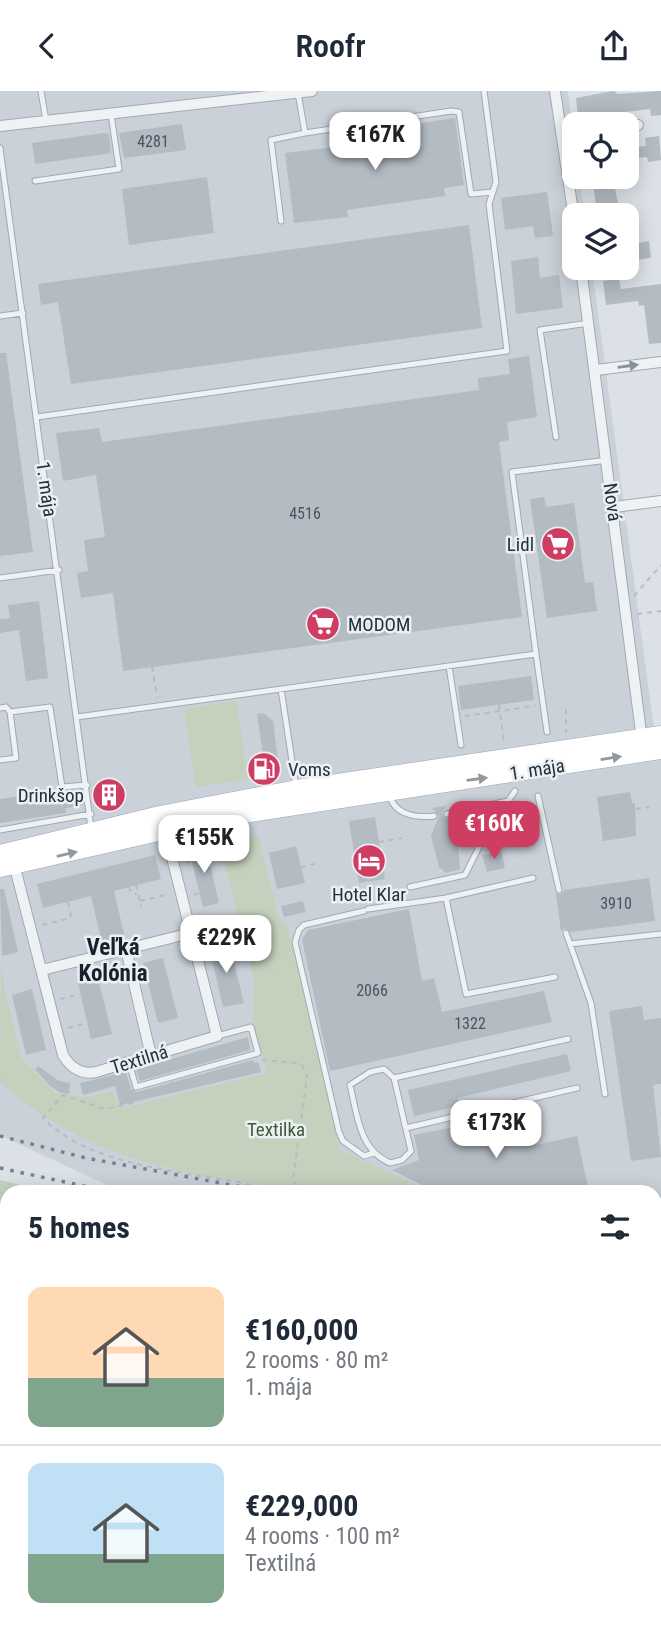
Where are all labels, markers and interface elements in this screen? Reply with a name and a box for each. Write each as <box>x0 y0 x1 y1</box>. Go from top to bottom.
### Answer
icon: back <box>28 27 66 65</box>
text: Roofr <box>295 27 366 65</box>
icon: share <box>595 27 633 65</box>
map controls <box>562 112 639 280</box>
button: locate <box>562 112 639 189</box>
pin: €167K <box>326 113 424 172</box>
text: €167K <box>345 121 405 148</box>
house number: 4281 <box>137 132 169 151</box>
button: layers <box>562 203 639 280</box>
one-way arrow <box>618 360 640 371</box>
street label: 1. mája <box>31 460 62 518</box>
street label: Nová <box>598 482 627 523</box>
house number: 4516 <box>289 504 321 523</box>
supermarket icon: Lidl <box>539 525 577 563</box>
place label: Lidl <box>507 533 534 556</box>
supermarket icon: MODOM <box>304 605 342 643</box>
place label: MODOM <box>348 613 410 636</box>
fuel station icon: Voms <box>245 750 283 788</box>
one-way arrow <box>600 752 622 763</box>
street label: 1. mája <box>508 754 566 785</box>
place label: Voms <box>288 758 331 781</box>
one-way arrow <box>466 773 488 784</box>
building icon: Drinkšop <box>90 776 128 814</box>
place label: Drinkšop <box>18 784 84 807</box>
pin: €160K <box>445 801 543 861</box>
text: €160K <box>464 810 524 837</box>
pin: €155K <box>155 815 253 875</box>
text: €155K <box>174 824 234 851</box>
hotel icon: Hotel Klar <box>350 842 388 880</box>
one-way arrow <box>56 848 78 859</box>
place label: Hotel Klar <box>332 883 406 906</box>
house number: 3910 <box>600 894 632 913</box>
pin: €229K <box>177 915 275 975</box>
text: €229K <box>196 924 256 951</box>
district label: Veľká Kolónia <box>78 934 148 987</box>
house number: 2066 <box>356 981 388 1000</box>
house number: 1322 <box>454 1014 486 1033</box>
street label: Textilná <box>108 1040 171 1079</box>
pin: €173K <box>447 1101 545 1160</box>
text: €173K <box>466 1109 526 1136</box>
park label: Textilka <box>247 1118 305 1141</box>
icon: filters <box>596 1208 634 1246</box>
text: 5 homes <box>28 1210 130 1245</box>
text: €160,000 <box>245 1312 358 1347</box>
icon: home <box>84 1315 168 1399</box>
text: 2 rooms · 80 m² <box>245 1347 388 1374</box>
text: 1. mája <box>245 1374 312 1401</box>
text: €229,000 <box>245 1488 358 1523</box>
icon: home <box>84 1491 168 1575</box>
text: 4 rooms · 100 m² <box>245 1523 400 1550</box>
text: Textilná <box>245 1550 316 1577</box>

